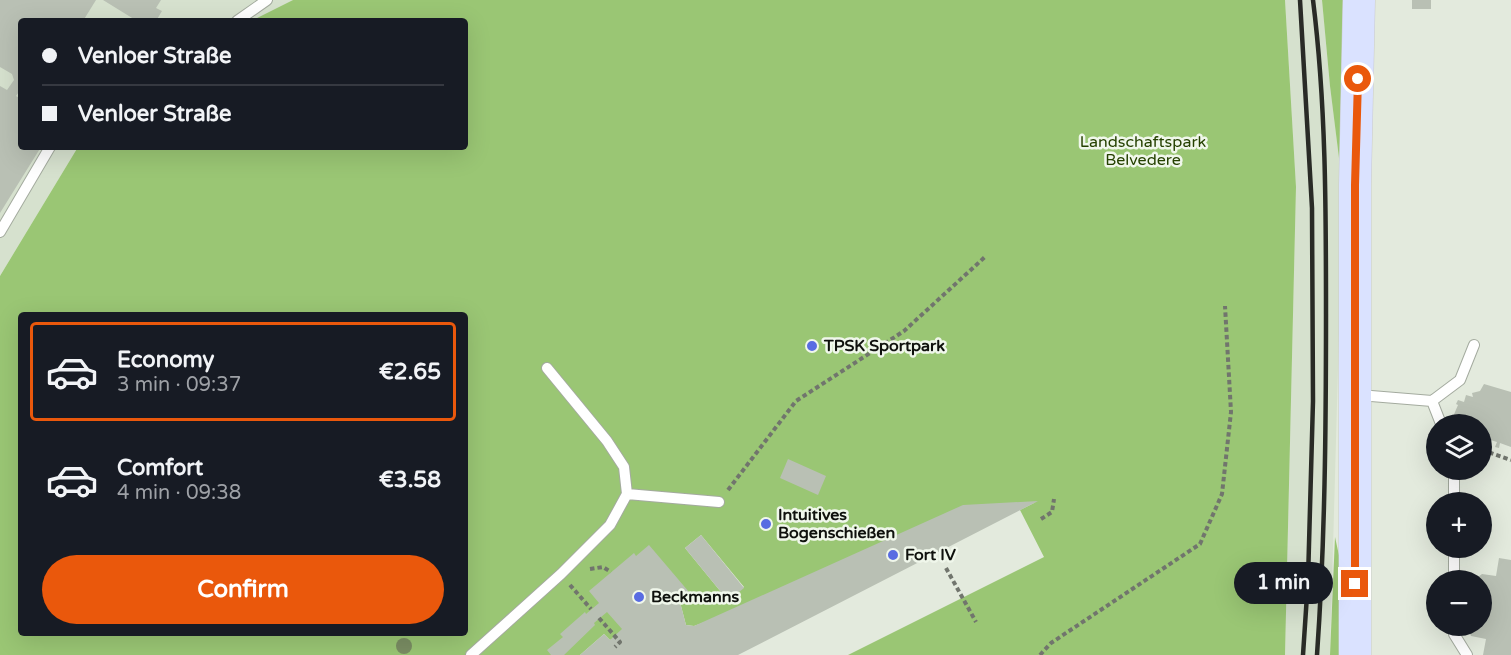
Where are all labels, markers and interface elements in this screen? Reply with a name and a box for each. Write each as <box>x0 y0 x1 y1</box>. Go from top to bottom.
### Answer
text: Venloer Straße <box>78 43 231 69</box>
route start <box>1344 65 1371 92</box>
text: Venloer Straße <box>78 101 231 127</box>
park label: Landschaftspark Belvedere <box>1080 132 1207 170</box>
place label: TPSK Sportpark <box>823 336 945 356</box>
marker: TPSK Sportpark <box>805 339 819 353</box>
icon: car <box>45 345 99 399</box>
text: Economy <box>117 347 214 373</box>
text: €2.65 <box>379 359 441 385</box>
text: 3 min · 09:37 <box>117 373 241 397</box>
map controls <box>1426 414 1492 636</box>
button: layers <box>1426 414 1492 480</box>
icon: car <box>45 453 99 507</box>
text: Comfort <box>117 455 203 481</box>
text: €3.58 <box>379 467 441 493</box>
text: 4 min · 09:38 <box>117 481 241 505</box>
button: + <box>1426 492 1492 558</box>
place label: Intuitives Bogenschießen <box>778 505 895 543</box>
marker: Intuitives Bogenschießen <box>759 517 773 531</box>
place label: Fort IV <box>905 545 957 565</box>
marker: Fort IV <box>886 548 900 562</box>
button: Confirm <box>42 555 444 624</box>
callout: 1 min <box>1235 563 1334 605</box>
route end <box>1341 570 1368 597</box>
button: − <box>1426 570 1492 636</box>
text: 1 min <box>1257 571 1310 595</box>
place label: Beckmanns <box>651 587 739 607</box>
marker: Beckmanns <box>632 590 646 604</box>

